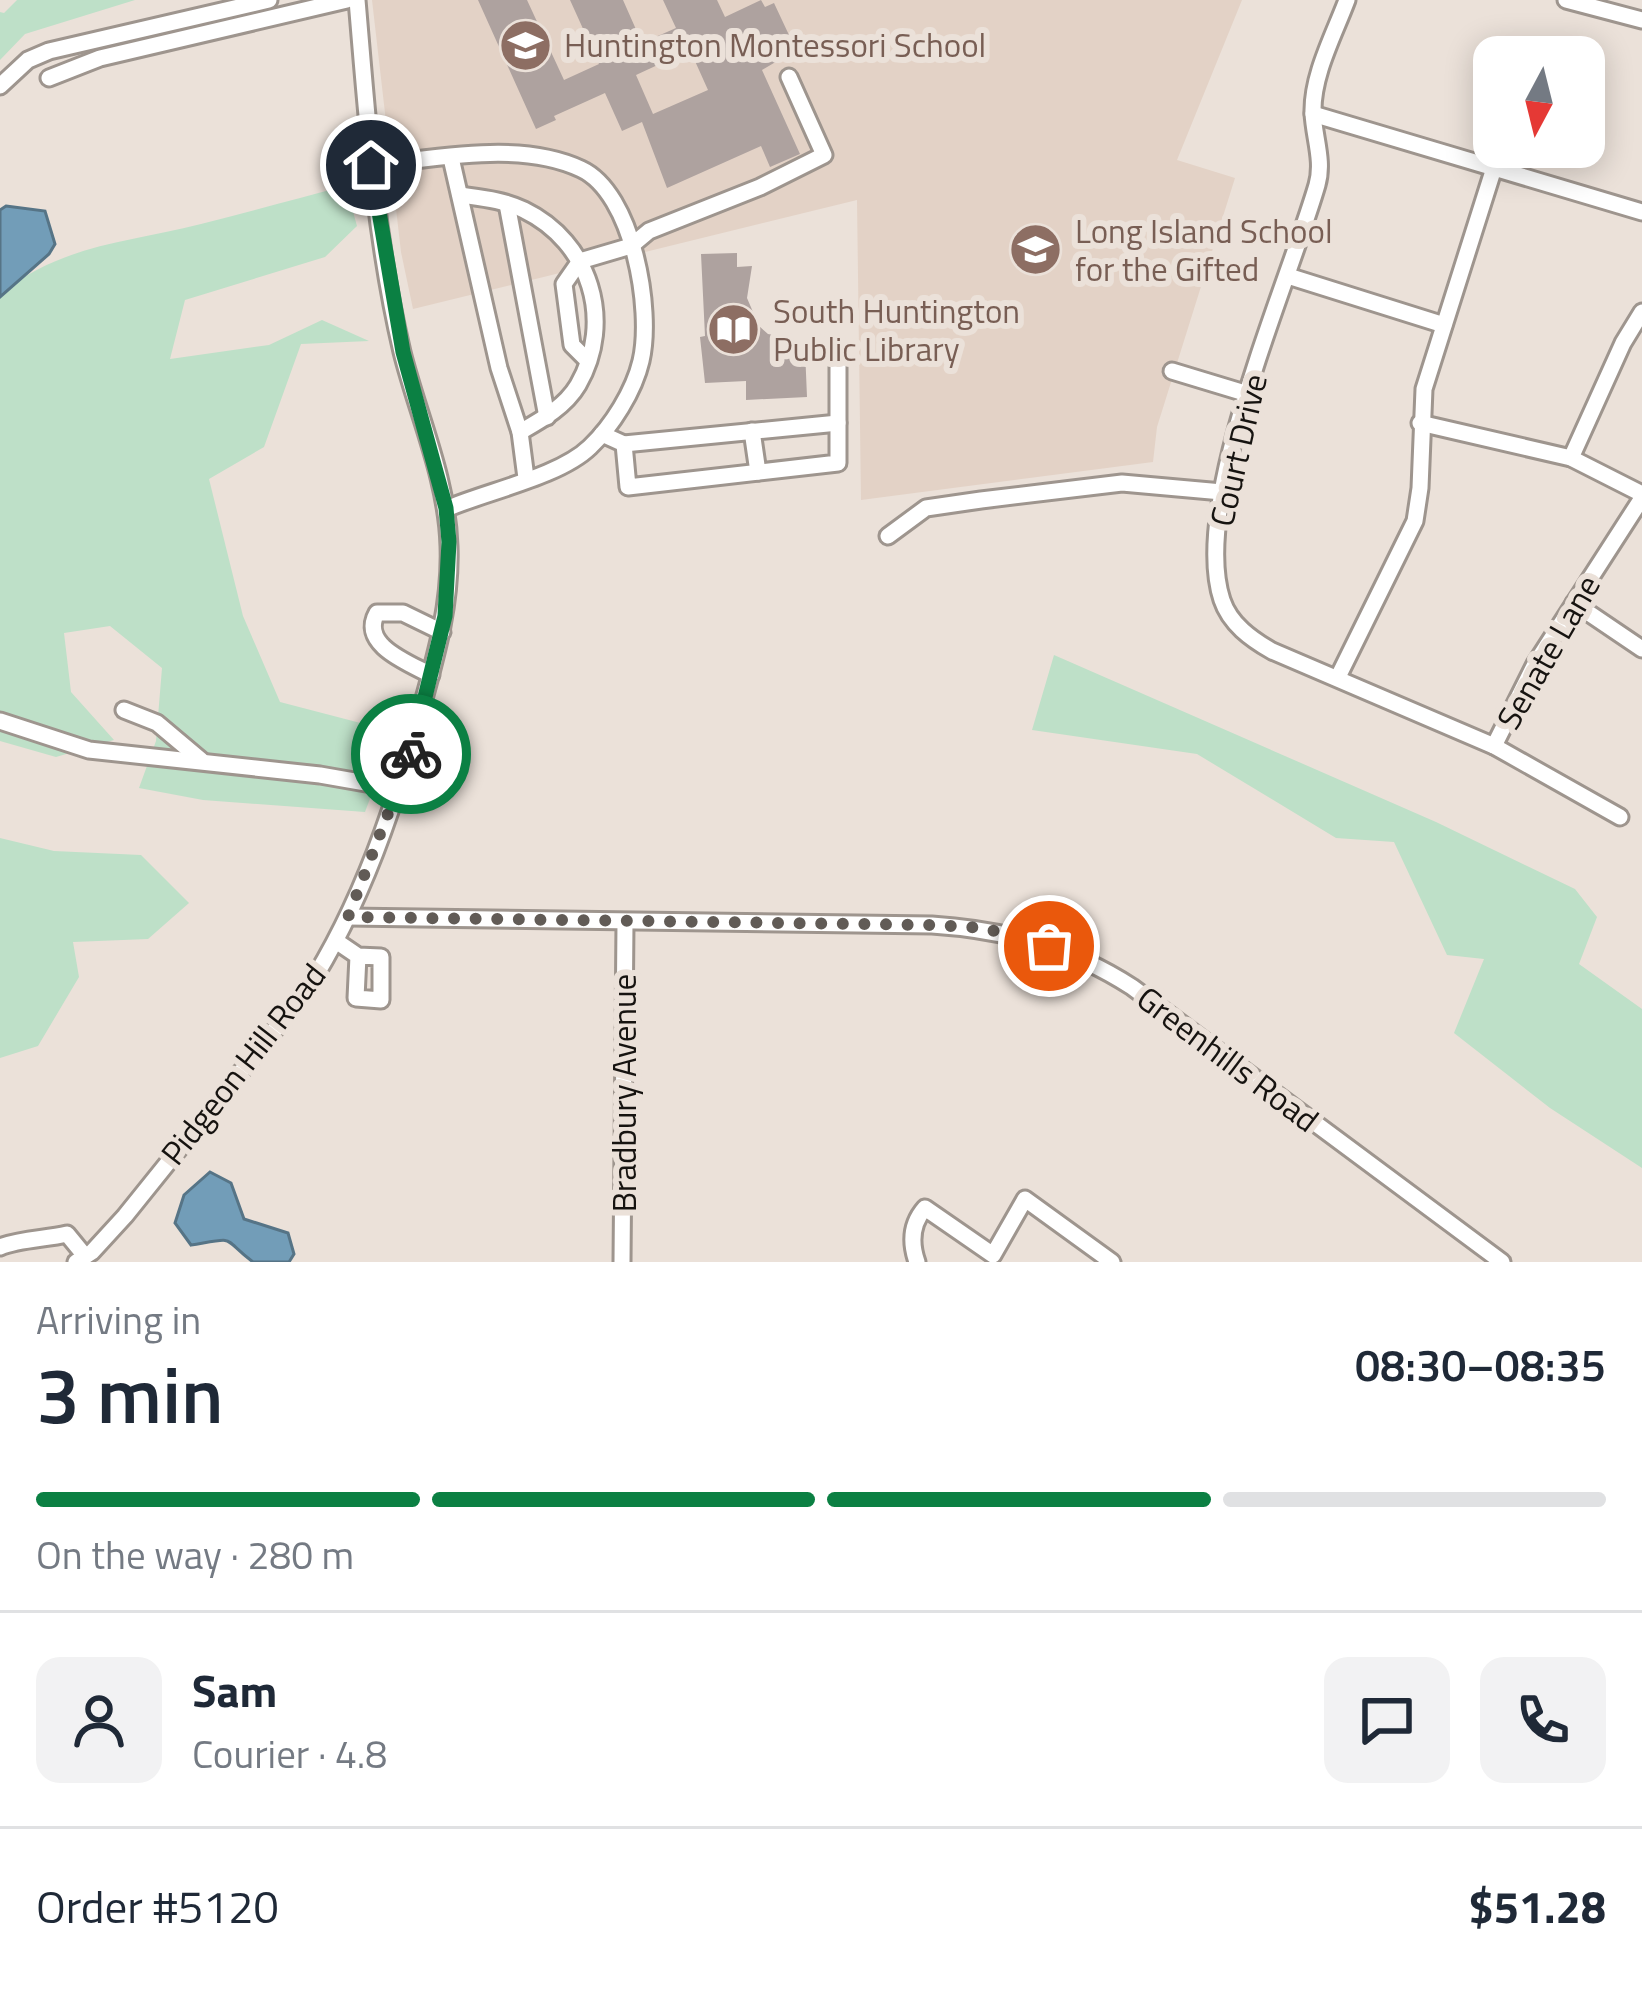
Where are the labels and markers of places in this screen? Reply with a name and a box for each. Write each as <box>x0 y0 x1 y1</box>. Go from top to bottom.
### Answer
school or university icon: Huntington Montessori School <box>497 17 553 73</box>
place label: Huntington Montessori School <box>564 20 986 70</box>
pin <box>320 114 422 216</box>
place label: Long Island School for the Gifted <box>1075 206 1333 294</box>
school or university icon: Long Island School for the Gifted <box>1008 222 1064 278</box>
place label: South Huntington Public Library <box>773 286 1020 374</box>
library icon: South Huntington Public Library <box>706 302 762 358</box>
pin <box>998 895 1100 997</box>

